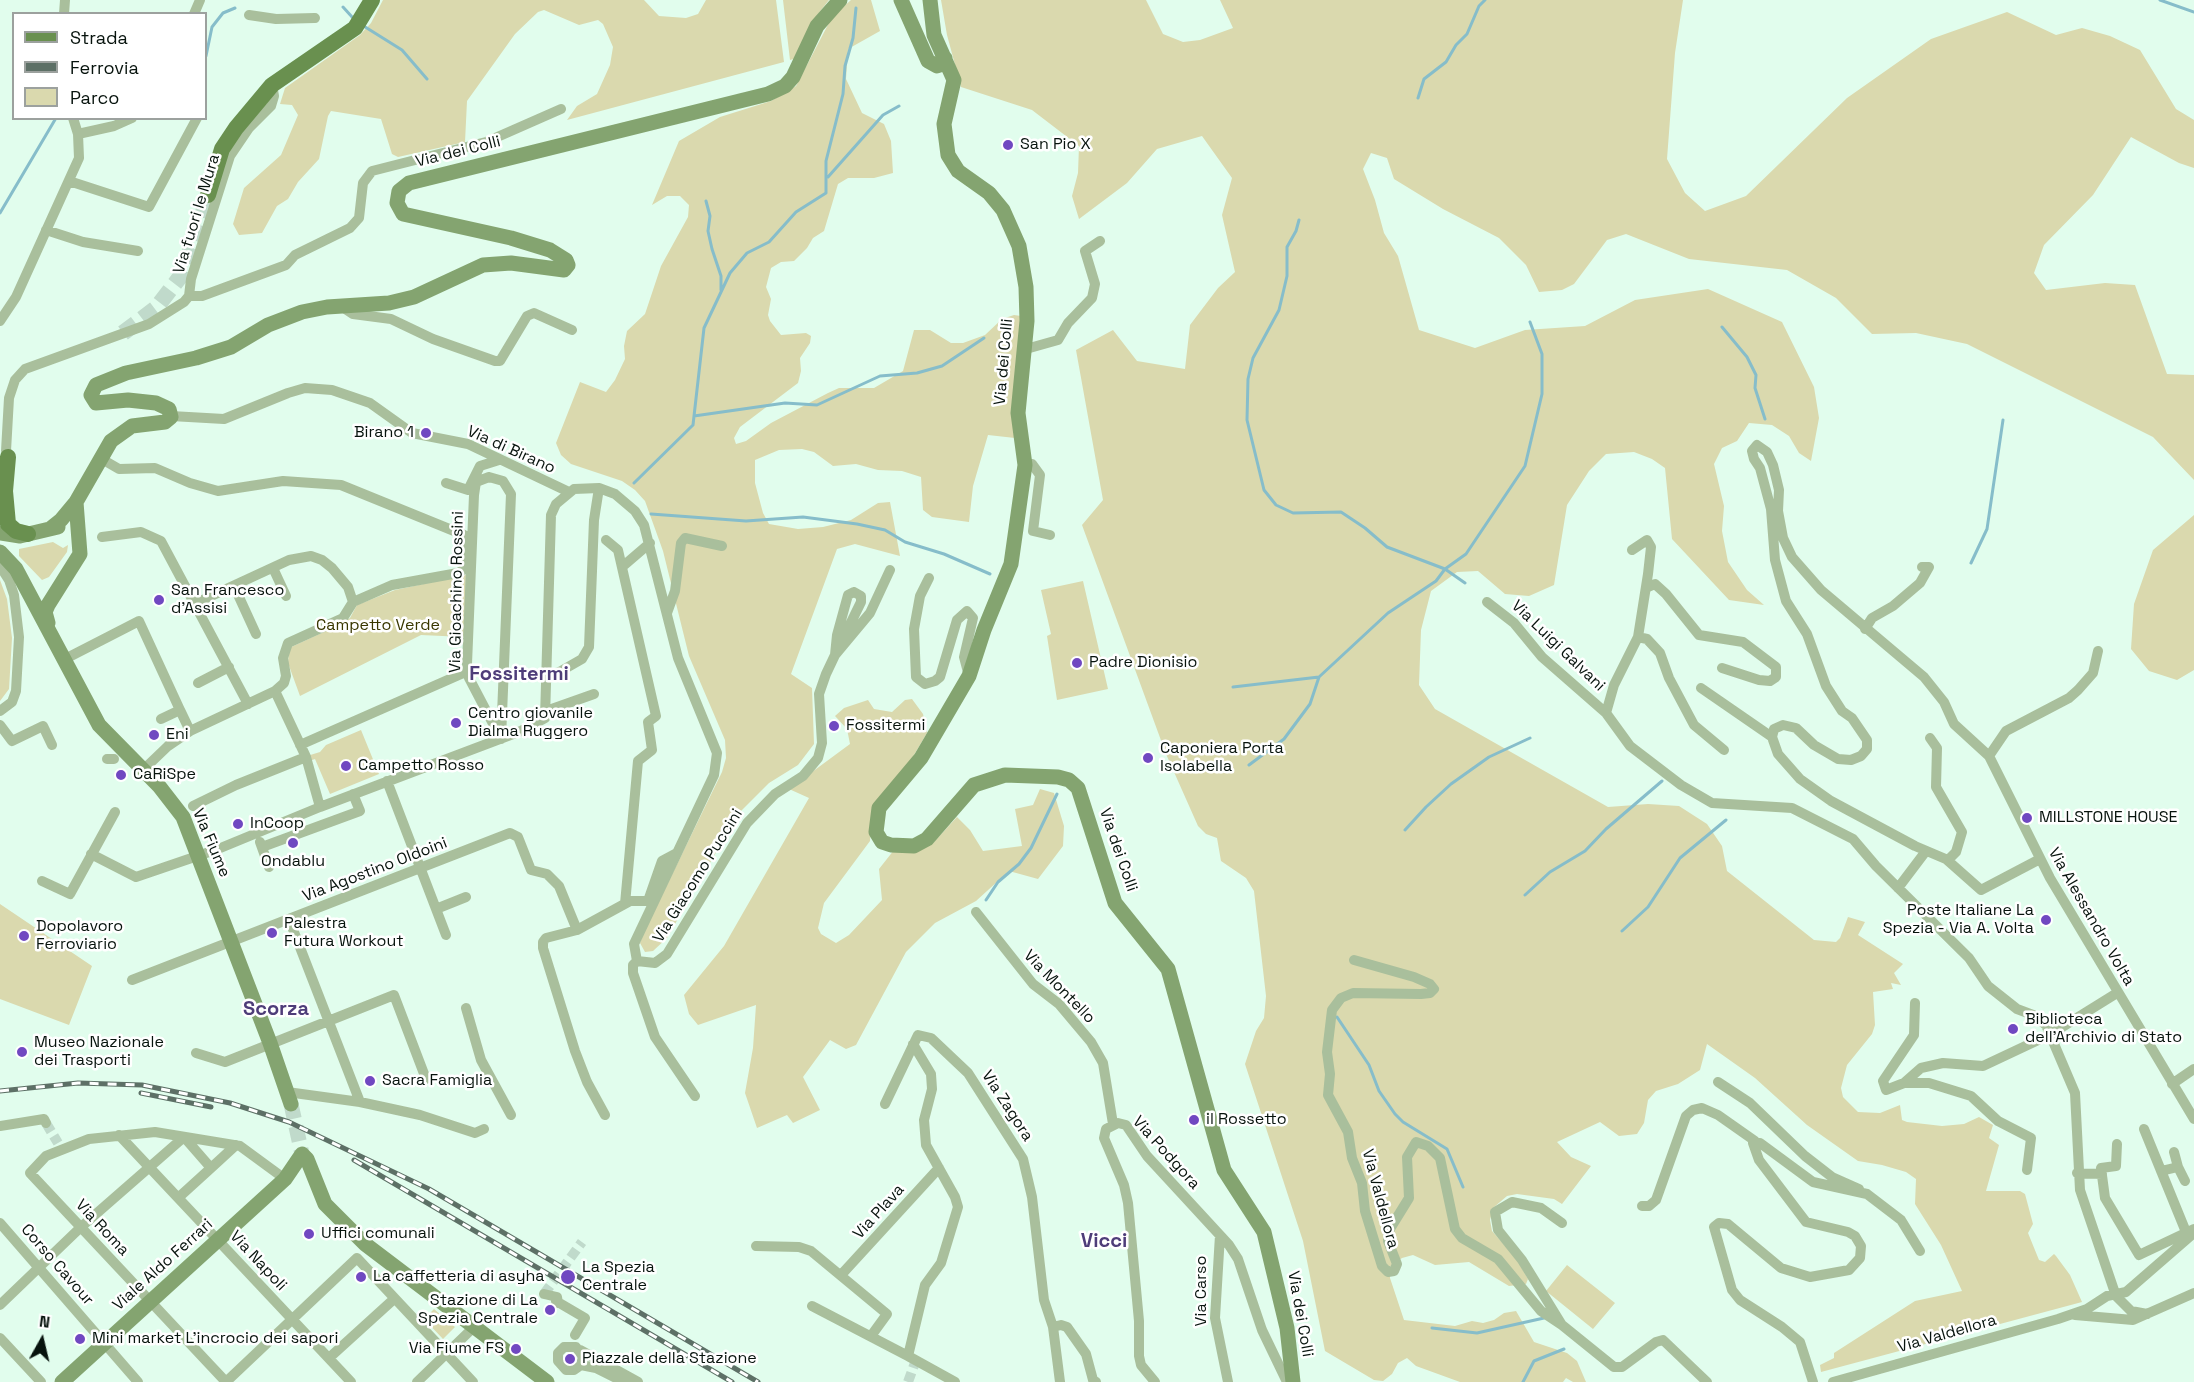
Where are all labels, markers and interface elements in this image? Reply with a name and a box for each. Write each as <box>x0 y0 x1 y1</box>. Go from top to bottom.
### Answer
legend <box>12 12 207 120</box>
text: Strada <box>70 26 128 49</box>
text: Ferrovia <box>70 56 139 79</box>
text: Parco <box>70 86 119 109</box>
street label: Via dei Colli <box>414 132 502 172</box>
place label: San Pio X <box>1020 135 1091 155</box>
marker: San Pio X <box>1001 138 1015 152</box>
street label: Via fuori le Mura <box>170 152 224 276</box>
street label: Via dei Colli <box>991 318 1017 406</box>
street label: Via di Birano <box>464 422 558 478</box>
place label: Birano 1 <box>354 423 414 443</box>
marker: Birano 1 <box>419 426 433 440</box>
street label: Via Gioachino Rossini <box>446 511 468 673</box>
place label: San Francesco d'Assisi <box>171 581 284 619</box>
marker: San Francesco d'Assisi <box>152 593 166 607</box>
street label: Via Luigi Galvani <box>1507 596 1609 696</box>
park label: Campetto Verde <box>316 616 440 636</box>
place label: Padre Dionisio <box>1089 653 1197 673</box>
marker: Padre Dionisio <box>1070 656 1084 670</box>
district label: Fossitermi <box>469 663 569 687</box>
place label: Centro giovanile Dialma Ruggero <box>468 704 593 742</box>
marker: Centro giovanile Dialma Ruggero <box>449 716 463 730</box>
place label: Fossitermi <box>846 716 925 736</box>
marker: Fossitermi <box>827 719 841 733</box>
place label: Eni <box>166 725 189 745</box>
marker: Eni <box>147 728 161 742</box>
place label: Caponiera Porta Isolabella <box>1160 739 1284 777</box>
marker: Caponiera Porta Isolabella <box>1141 751 1155 765</box>
place label: Campetto Rosso <box>358 756 484 776</box>
marker: Campetto Rosso <box>339 759 353 773</box>
place label: CaRiSpe <box>133 765 196 785</box>
marker: CaRiSpe <box>114 768 128 782</box>
street label: Via Fiume <box>188 806 234 880</box>
street label: Via Giacomo Puccini <box>649 806 747 946</box>
street label: Via dei Colli <box>1095 806 1141 894</box>
place label: MILLSTONE HOUSE <box>2039 808 2178 828</box>
marker: MILLSTONE HOUSE <box>2020 811 2034 825</box>
place label: InCoop <box>250 814 304 834</box>
marker: InCoop <box>231 817 245 831</box>
street label: Via Agostino Oldoini <box>300 834 450 906</box>
marker: Ondablu <box>286 836 300 850</box>
street label: Via Alessandro Volta <box>2044 845 2138 989</box>
place label: Ondablu <box>261 852 325 872</box>
place label: Poste Italiane La Spezia - Via A. Volta <box>1883 901 2034 939</box>
marker: Poste Italiane La Spezia - Via A. Volta <box>2039 913 2053 927</box>
place label: Palestra Futura Workout <box>284 914 404 952</box>
place label: Dopolavoro Ferroviario <box>36 917 123 955</box>
marker: Palestra Futura Workout <box>265 926 279 940</box>
marker: Dopolavoro Ferroviario <box>17 929 31 943</box>
street label: Via Montello <box>1019 946 1099 1028</box>
district label: Scorza <box>243 998 309 1022</box>
place label: Biblioteca dell'Archivio di Stato <box>2025 1010 2182 1048</box>
marker: Biblioteca dell'Archivio di Stato <box>2006 1022 2020 1036</box>
place label: Museo Nazionale dei Trasporti <box>34 1033 164 1071</box>
marker: Museo Nazionale dei Trasporti <box>15 1045 29 1059</box>
street label: Via Zagora <box>977 1067 1037 1145</box>
place label: Sacra Famiglia <box>382 1071 492 1091</box>
marker: Sacra Famiglia <box>363 1074 377 1088</box>
place label: il Rossetto <box>1206 1110 1287 1130</box>
street label: Via Podgora <box>1128 1112 1204 1194</box>
marker: il Rossetto <box>1187 1113 1201 1127</box>
street label: Via Valdellora <box>1358 1147 1402 1251</box>
street label: Via Plava <box>849 1181 909 1243</box>
street label: Via Roma <box>71 1196 133 1260</box>
street label: Viale Aldo Ferrari <box>109 1215 217 1315</box>
street label: Corso Cavour <box>16 1220 98 1310</box>
place label: Uffici comunali <box>321 1224 435 1244</box>
street label: Via Napoli <box>225 1227 291 1295</box>
marker: Uffici comunali <box>302 1227 316 1241</box>
district label: Vicci <box>1081 1230 1127 1254</box>
street label: Via Carso <box>1192 1256 1212 1326</box>
place label: La Spezia Centrale <box>582 1258 655 1296</box>
place label: La caffetteria di asyha <box>373 1267 545 1287</box>
marker: La Spezia Centrale <box>559 1268 577 1286</box>
marker: La caffetteria di asyha <box>354 1270 368 1284</box>
street label: Via dei Colli <box>1283 1270 1317 1358</box>
place label: Stazione di La Spezia Centrale <box>418 1291 538 1329</box>
marker: Stazione di La Spezia Centrale <box>543 1303 557 1317</box>
north arrow <box>12 1310 72 1370</box>
text: N <box>38 1311 51 1333</box>
street label: Via Valdellora <box>1895 1311 1999 1357</box>
place label: Mini market L'incrocio dei sapori <box>92 1329 338 1349</box>
marker: Mini market L'incrocio dei sapori <box>73 1332 87 1346</box>
place label: Via Fiume FS <box>409 1339 504 1359</box>
marker: Via Fiume FS <box>509 1342 523 1356</box>
place label: Piazzale della Stazione <box>582 1349 757 1369</box>
marker: Piazzale della Stazione <box>563 1352 577 1366</box>

